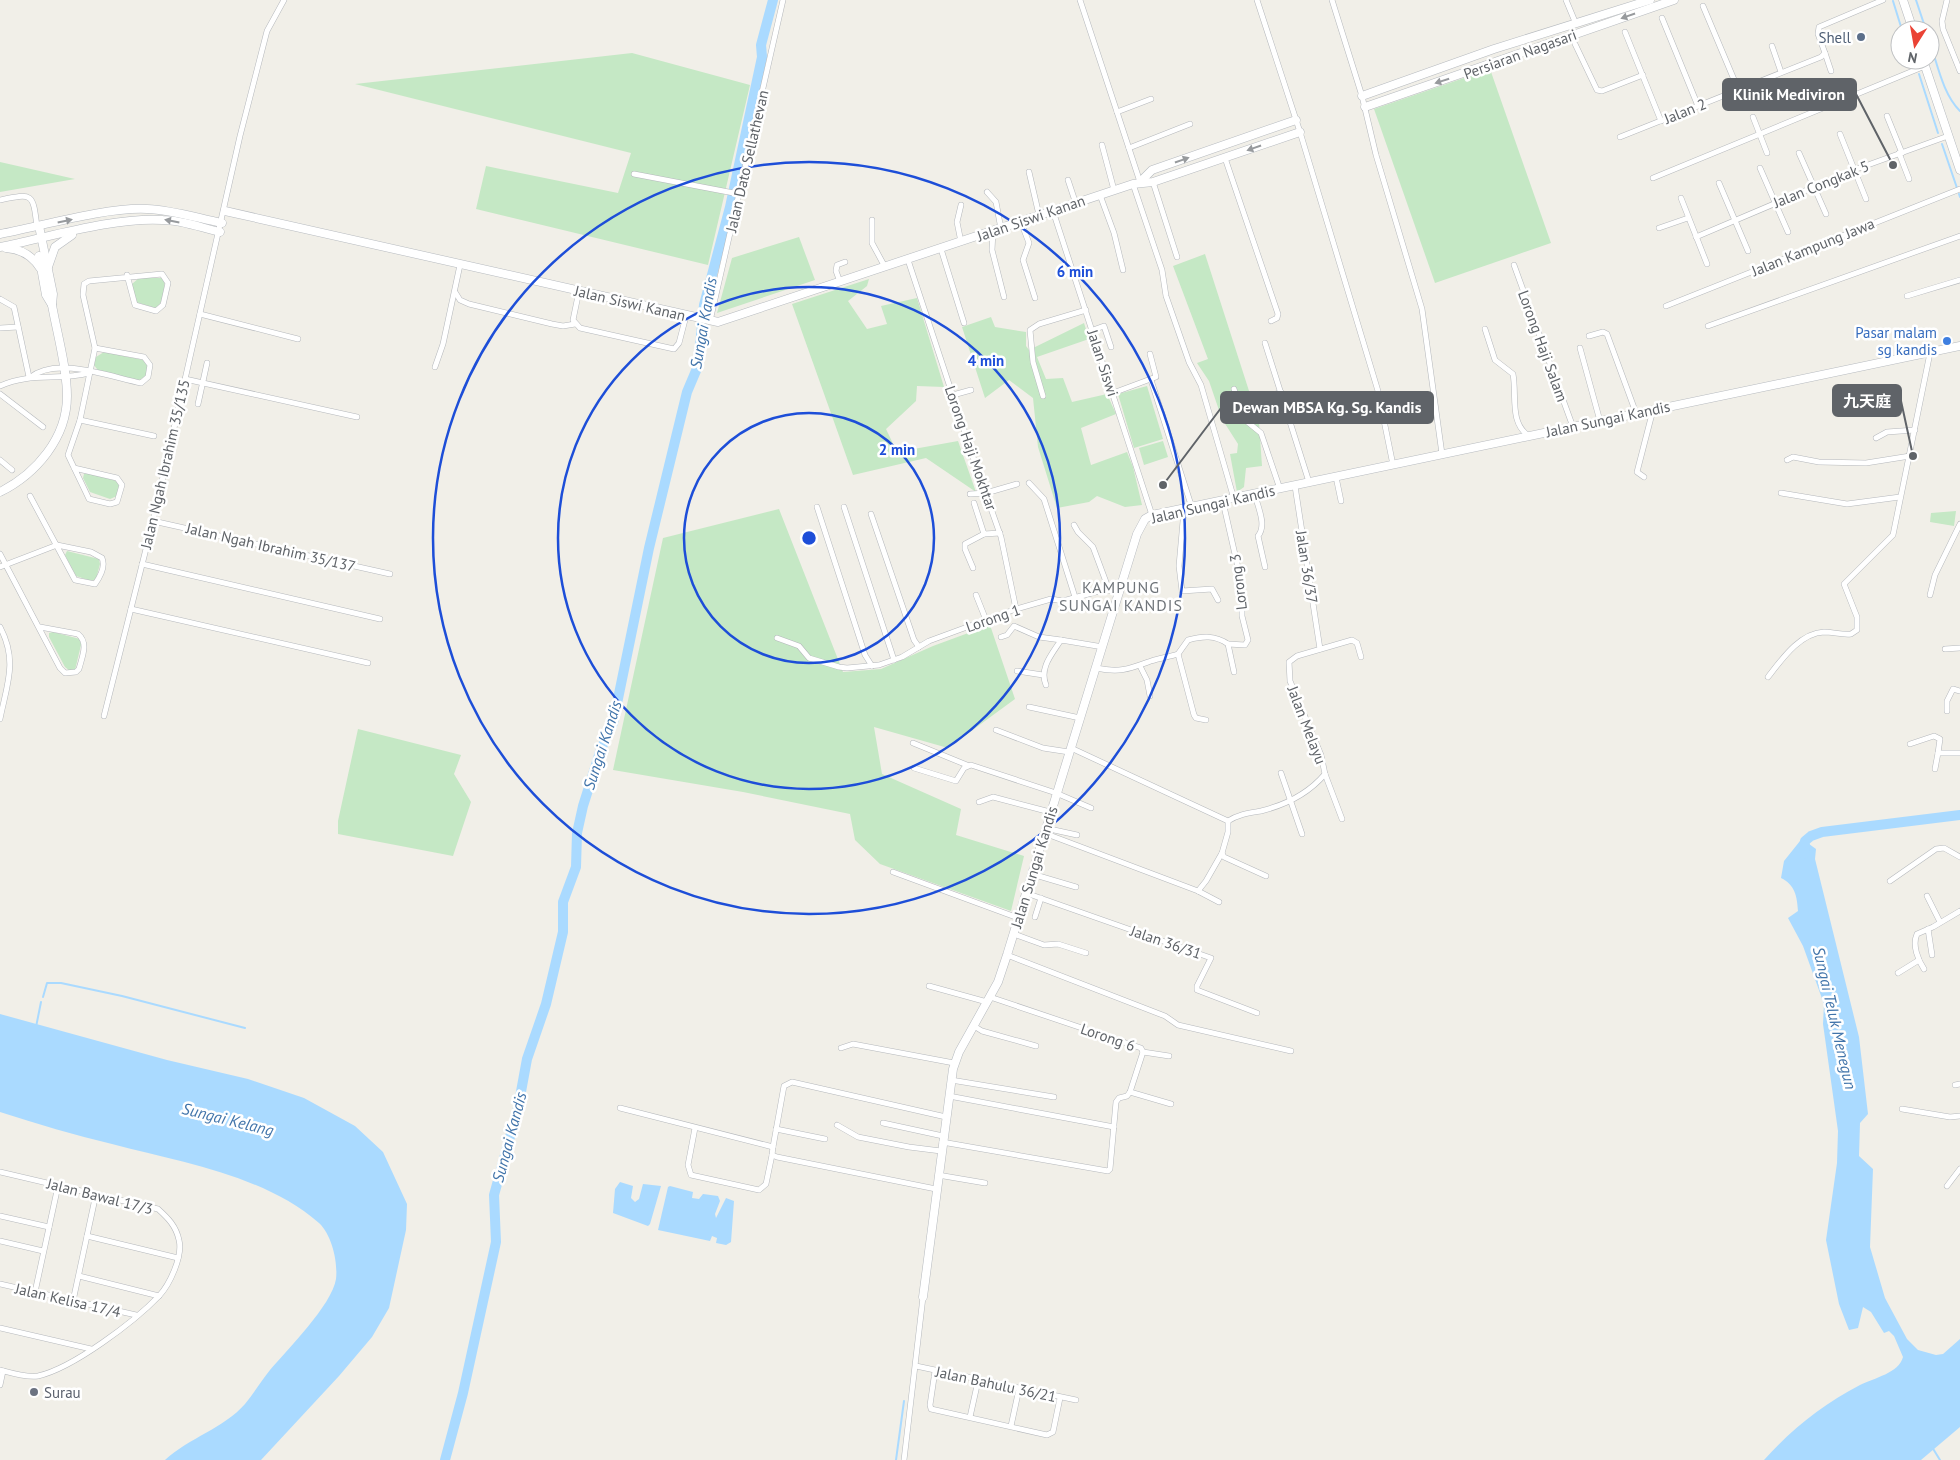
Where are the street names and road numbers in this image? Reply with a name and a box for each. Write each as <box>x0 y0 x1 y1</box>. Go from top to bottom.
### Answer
street label: Persiaran Nagasari <box>1461 25 1579 83</box>
street label: Jalan Dato Sellathevan <box>721 88 773 235</box>
street label: Jalan 2 <box>1660 94 1709 128</box>
street label: Jalan Congkak 5 <box>1769 156 1872 212</box>
street label: Jalan Siswi Kanan <box>973 191 1088 246</box>
street label: Jalan Kampung Jawa <box>1748 214 1877 281</box>
street label: Jalan Siswi Kanan <box>572 281 687 325</box>
street label: Lorong Haji Salam <box>1514 288 1572 404</box>
street label: Jalan Siswi <box>1083 326 1123 399</box>
street label: Jalan Ngah Ibrahim 35/135 <box>136 377 194 552</box>
street label: Lorong Haji Mokhtar <box>941 383 1001 513</box>
street label: Jalan Sungai Kandis <box>1543 397 1672 442</box>
street label: Jalan Sungai Kandis <box>1148 481 1277 528</box>
street label: Jalan Ngah Ibrahim 35/137 <box>183 518 358 576</box>
street label: Jalan 36/37 <box>1292 528 1322 605</box>
street label: Lorong 3 <box>1225 553 1251 611</box>
street label: Lorong 1 <box>963 600 1023 636</box>
street label: Jalan Melayu <box>1283 682 1331 767</box>
street label: Jalan Sungai Kandis <box>1006 804 1062 931</box>
street label: Jalan 36/31 <box>1127 921 1204 963</box>
street label: Lorong 6 <box>1078 1019 1138 1055</box>
street label: Jalan Bawal 17/3 <box>44 1173 155 1218</box>
street label: Jalan Kelisa 17/4 <box>12 1278 123 1321</box>
street label: Jalan Bahulu 36/21 <box>933 1362 1058 1406</box>

